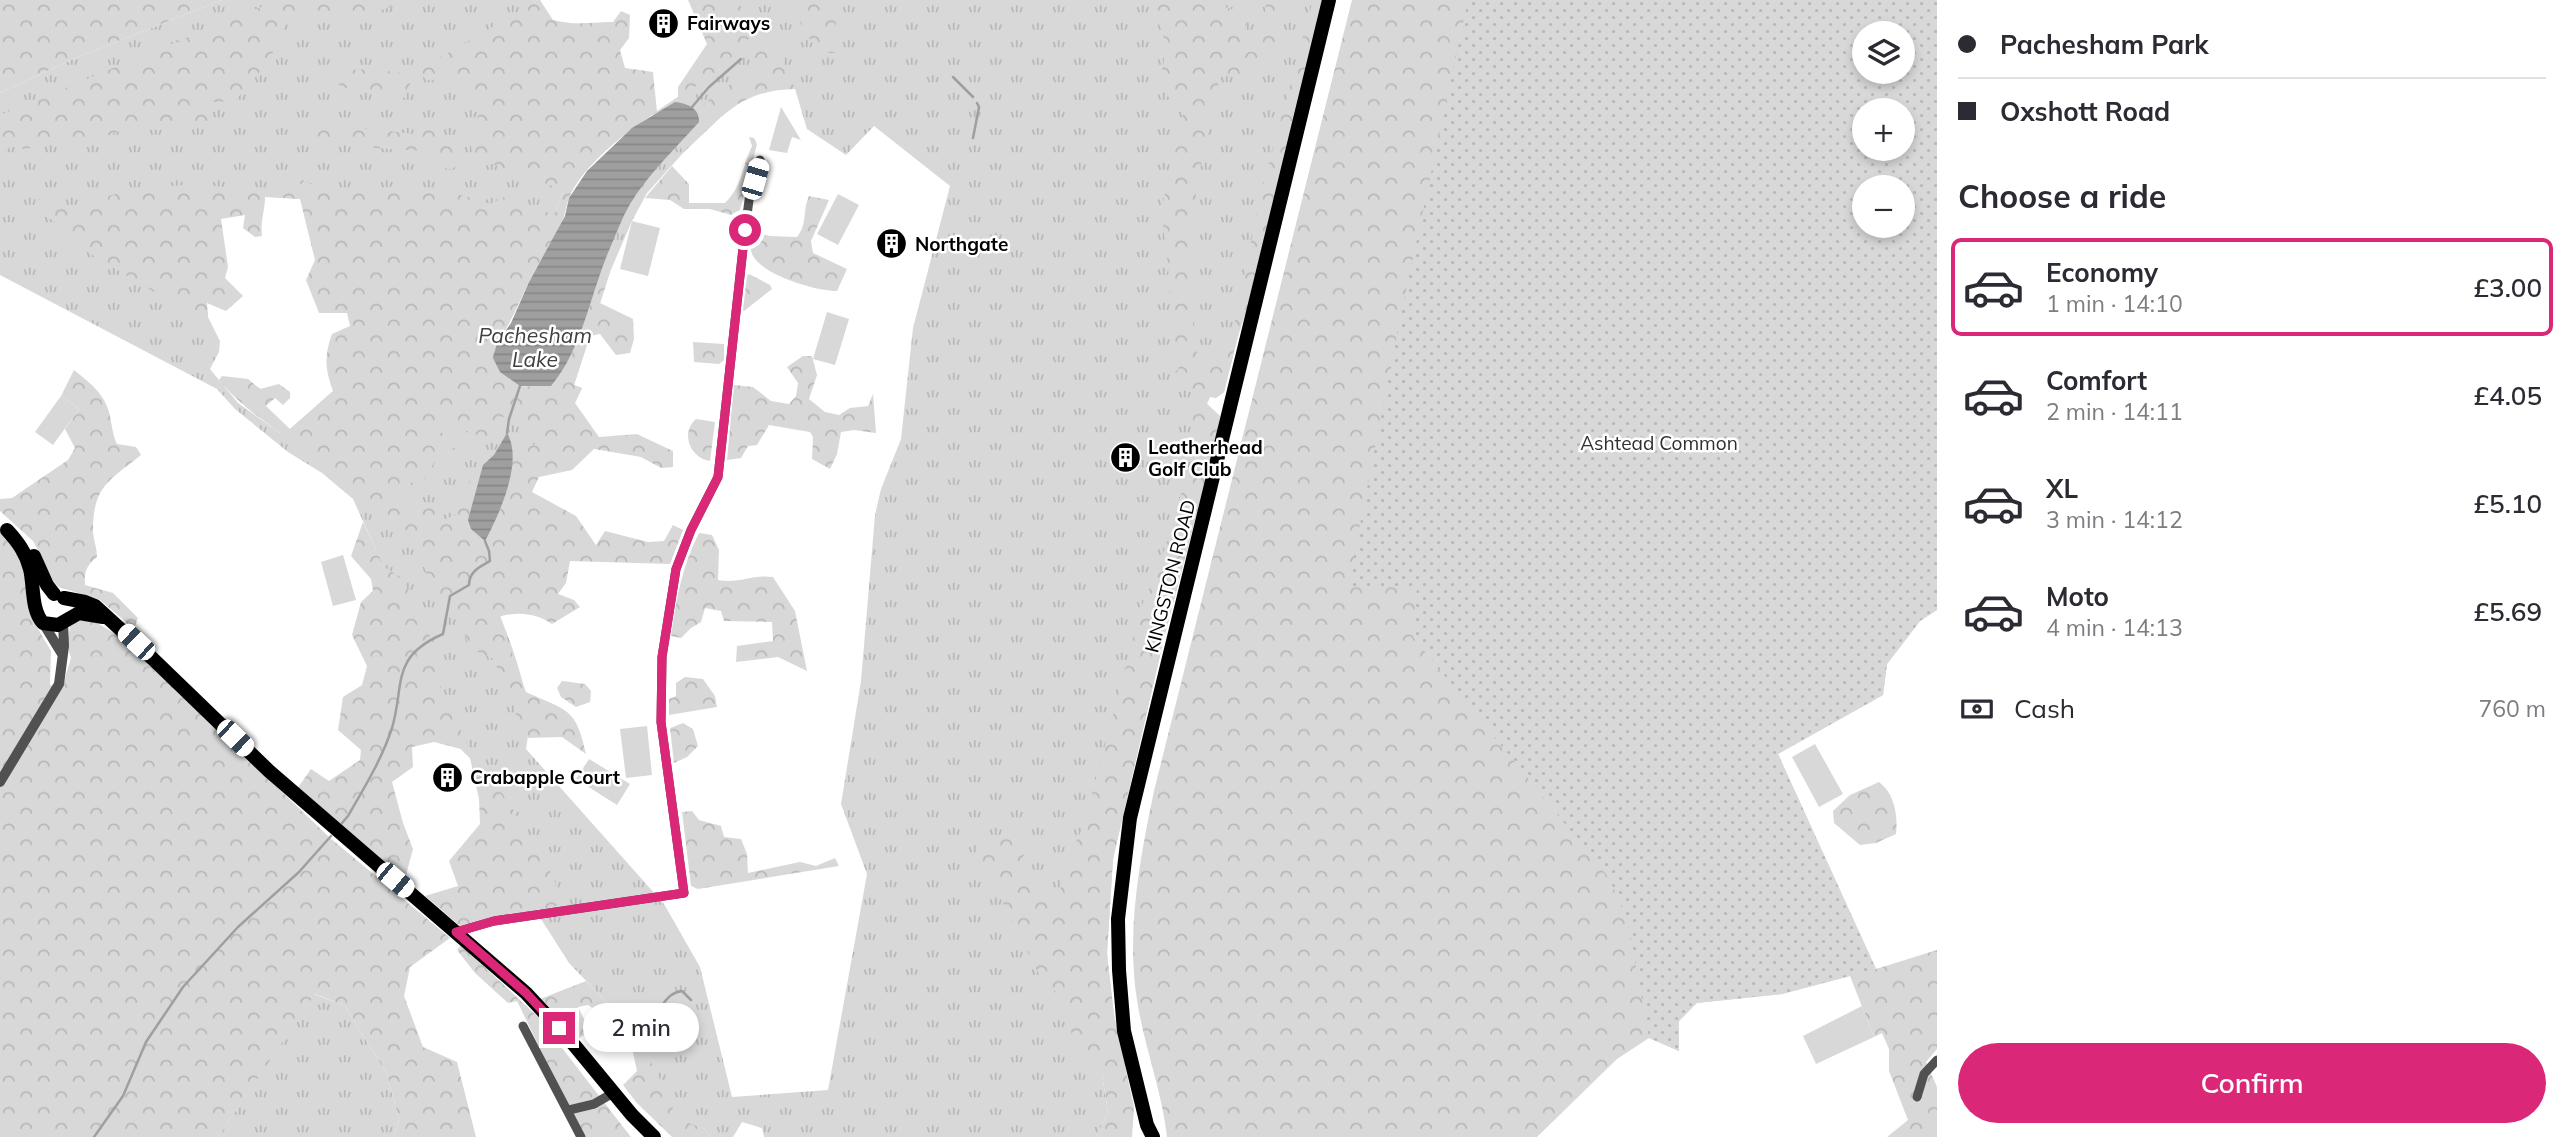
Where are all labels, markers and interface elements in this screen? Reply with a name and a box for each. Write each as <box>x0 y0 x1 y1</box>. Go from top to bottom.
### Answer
building icon: Fairways <box>647 6 681 40</box>
place label: Fairways <box>687 11 770 35</box>
map controls <box>1852 21 1915 238</box>
button: layers <box>1852 21 1915 84</box>
text: Pachesham Park <box>2000 28 2209 61</box>
text: Oxshott Road <box>2000 95 2170 128</box>
button: + <box>1852 98 1915 161</box>
car <box>740 156 771 202</box>
button: − <box>1852 175 1915 238</box>
text: Choose a ride <box>1958 176 2166 216</box>
route start <box>729 214 761 246</box>
building icon: Northgate <box>875 227 909 261</box>
place label: Northgate <box>915 232 1008 256</box>
icon: car <box>1962 256 2025 319</box>
text: Economy <box>2046 256 2158 289</box>
text: £3.00 <box>2473 271 2542 304</box>
text: 1 min · 14:10 <box>2046 289 2183 318</box>
water label: Pachesham Lake <box>478 322 592 372</box>
icon: car <box>1962 364 2025 427</box>
text: Comfort <box>2046 364 2147 397</box>
text: £4.05 <box>2473 379 2542 412</box>
text: 2 min · 14:11 <box>2046 397 2183 426</box>
park label: Ashtead Common <box>1580 431 1738 455</box>
place label: Leatherhead Golf Club <box>1148 435 1263 481</box>
building icon: Leatherhead Golf Club <box>1108 441 1142 475</box>
icon: car <box>1962 472 2025 535</box>
text: XL <box>2046 472 2078 505</box>
text: £5.10 <box>2473 487 2542 520</box>
street label: KINGSTON ROAD <box>1139 497 1201 655</box>
text: 3 min · 14:12 <box>2046 505 2183 534</box>
icon: car <box>1962 580 2025 643</box>
text: Moto <box>2046 580 2109 613</box>
text: £5.69 <box>2473 595 2542 628</box>
text: 4 min · 14:13 <box>2046 613 2183 642</box>
car <box>114 620 159 664</box>
icon: cash <box>1958 690 1996 728</box>
text: Cash <box>2014 692 2075 725</box>
text: 760 m <box>2478 694 2546 723</box>
car <box>213 716 258 760</box>
building icon: Crabapple Court <box>430 760 464 794</box>
place label: Crabapple Court <box>470 765 620 789</box>
car <box>373 858 418 902</box>
callout: 2 min <box>584 1004 699 1052</box>
route end <box>543 1012 575 1044</box>
text: 2 min <box>611 1013 671 1042</box>
button: Confirm <box>1958 1043 2546 1123</box>

